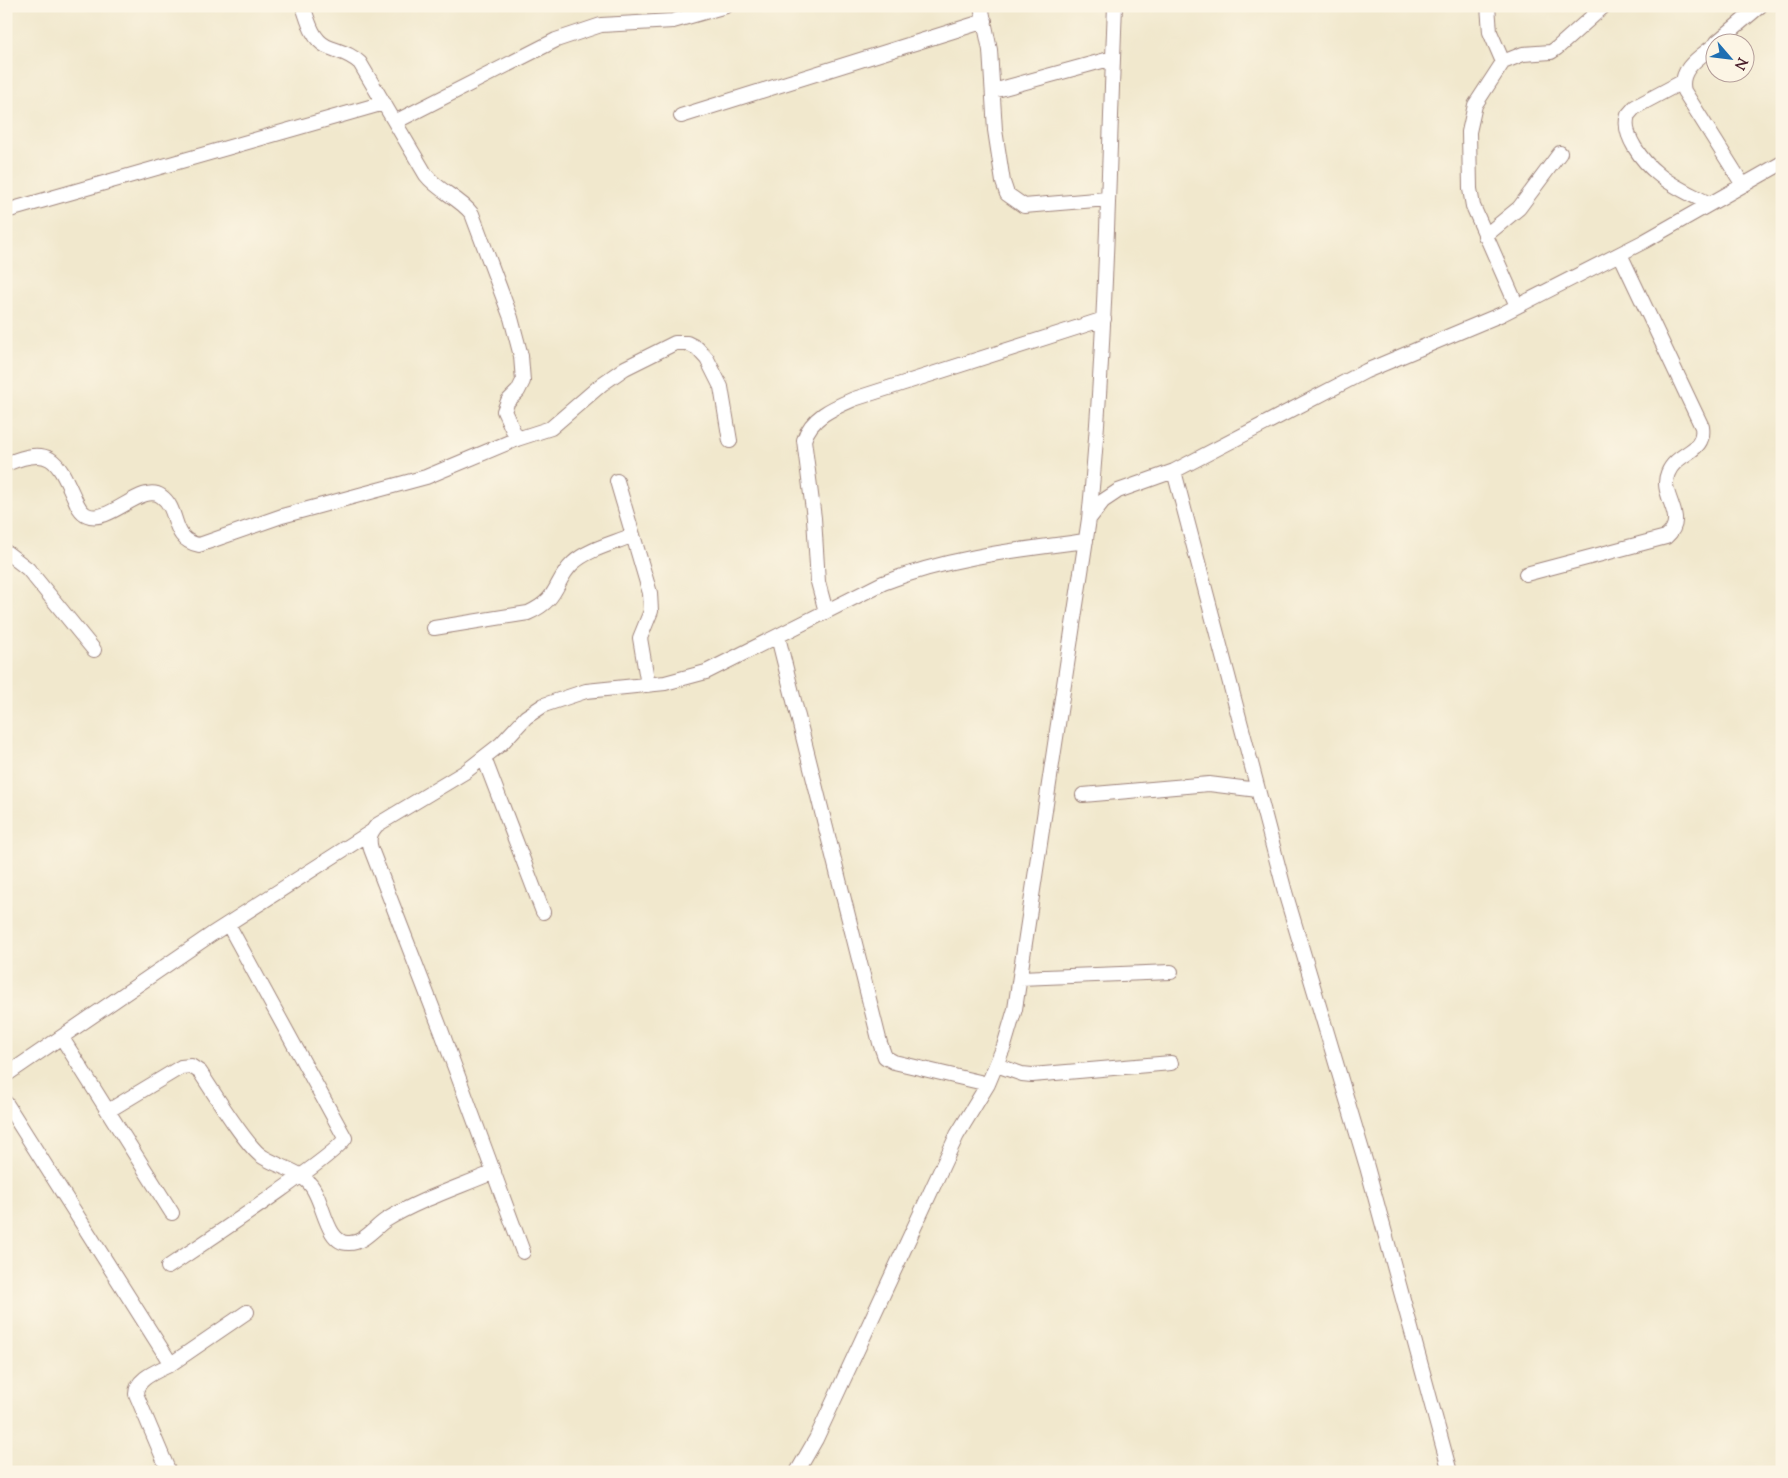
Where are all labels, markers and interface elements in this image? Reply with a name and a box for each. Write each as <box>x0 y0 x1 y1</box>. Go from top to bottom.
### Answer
north arrow <box>1706 32 1756 82</box>
text: N <box>1728 54 1751 73</box>

